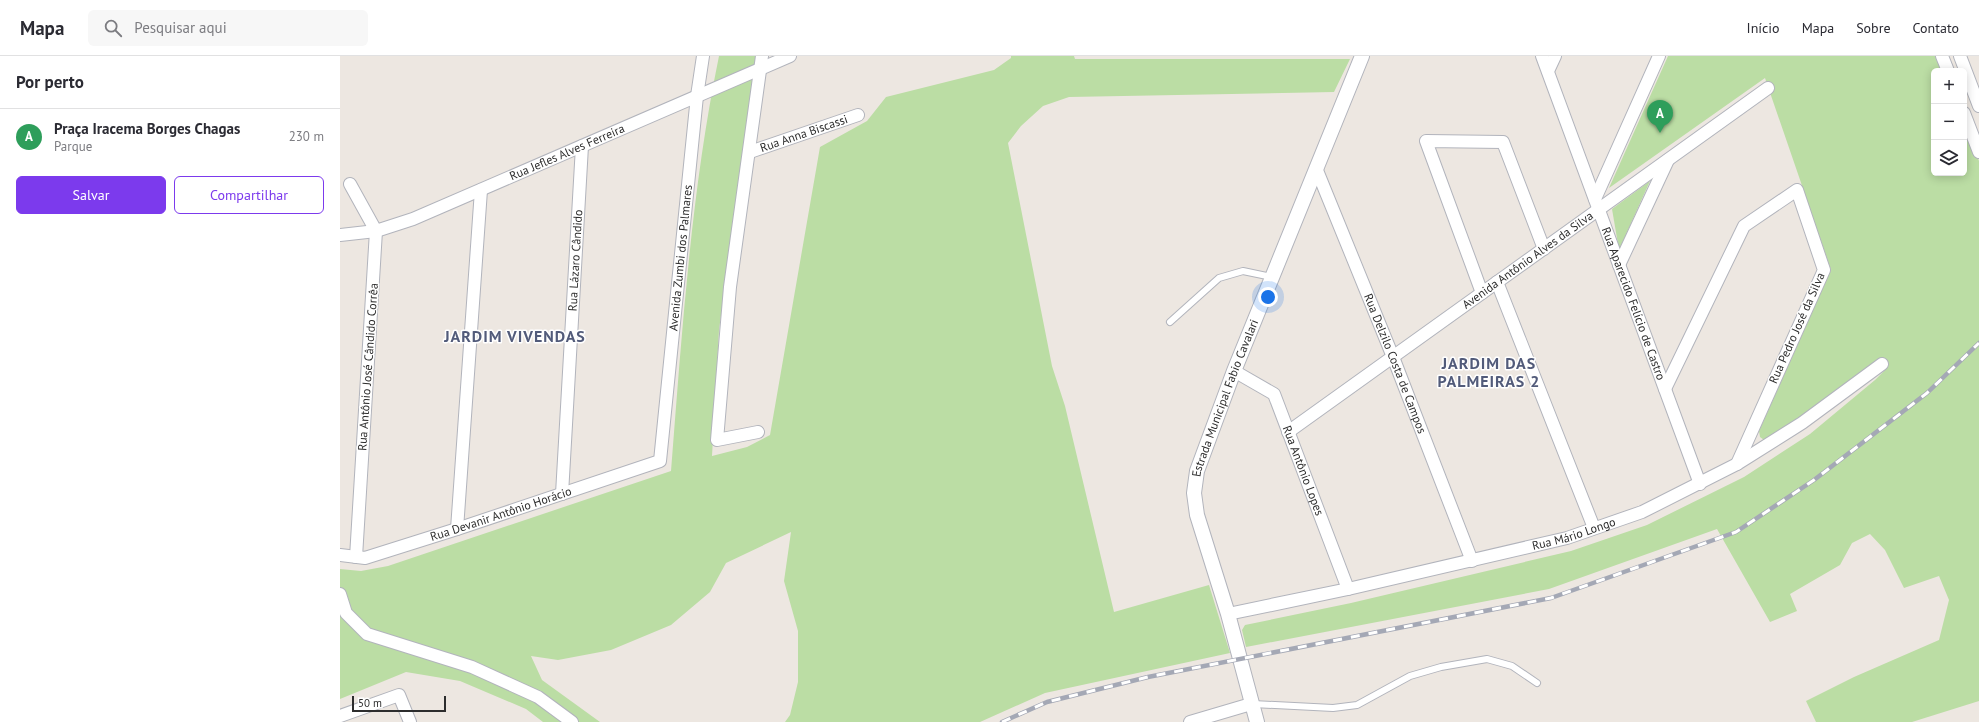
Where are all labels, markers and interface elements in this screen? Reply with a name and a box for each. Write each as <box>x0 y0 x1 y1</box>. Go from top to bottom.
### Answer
search box <box>88 10 368 46</box>
text: Mapa <box>20 16 64 40</box>
icon: search <box>102 17 124 39</box>
text: Pesquisar aqui <box>134 18 227 37</box>
text: Início <box>1747 19 1780 37</box>
text: Mapa <box>1802 19 1834 37</box>
text: Sobre <box>1856 19 1891 37</box>
text: Contato <box>1913 19 1959 37</box>
map controls <box>1931 68 1967 176</box>
button: + <box>1931 68 1967 104</box>
text: Por perto <box>16 71 84 93</box>
pin: A <box>1647 100 1673 133</box>
button: − <box>1931 104 1967 140</box>
street label: Rua Anna Biscassi <box>758 111 850 155</box>
text: Praça Iracema Borges Chagas <box>54 119 240 138</box>
street label: Rua Jefles Alves Ferreira <box>507 120 627 183</box>
text: A <box>25 128 33 145</box>
text: 230 m <box>289 128 324 145</box>
text: Parque <box>54 138 92 155</box>
button: layers <box>1931 140 1967 176</box>
button: Salvar <box>16 176 166 214</box>
button: Compartilhar <box>174 176 324 214</box>
street label: Avenida Zumbi dos Palmares <box>665 184 695 332</box>
street label: Avenida Antônio Alves da Silva <box>1459 208 1596 312</box>
street label: Rua Lázaro Cândido <box>565 209 585 312</box>
street label: Rua Aparecido Felício de Castro <box>1599 225 1669 382</box>
street label: Rua Pedro José da Silva <box>1765 270 1828 386</box>
street label: Rua Antônio José Cândido Corrêa <box>354 283 381 451</box>
your location <box>1258 287 1278 307</box>
street label: Rua Delzilo Costa de Campos <box>1361 291 1430 436</box>
street label: Estrada Municipal Fabio Cavalari <box>1188 317 1261 478</box>
district label: JARDIM VIVENDAS <box>443 326 586 346</box>
district label: JARDIM DAS PALMEIRAS 2 <box>1438 353 1540 391</box>
street label: Rua Antônio Lopes <box>1280 423 1327 518</box>
street label: Rua Devanir Antônio Horácio <box>428 483 573 544</box>
street label: Rua Mário Longo <box>1530 514 1617 553</box>
scale bar <box>352 694 446 713</box>
text: 50 m <box>358 696 382 710</box>

